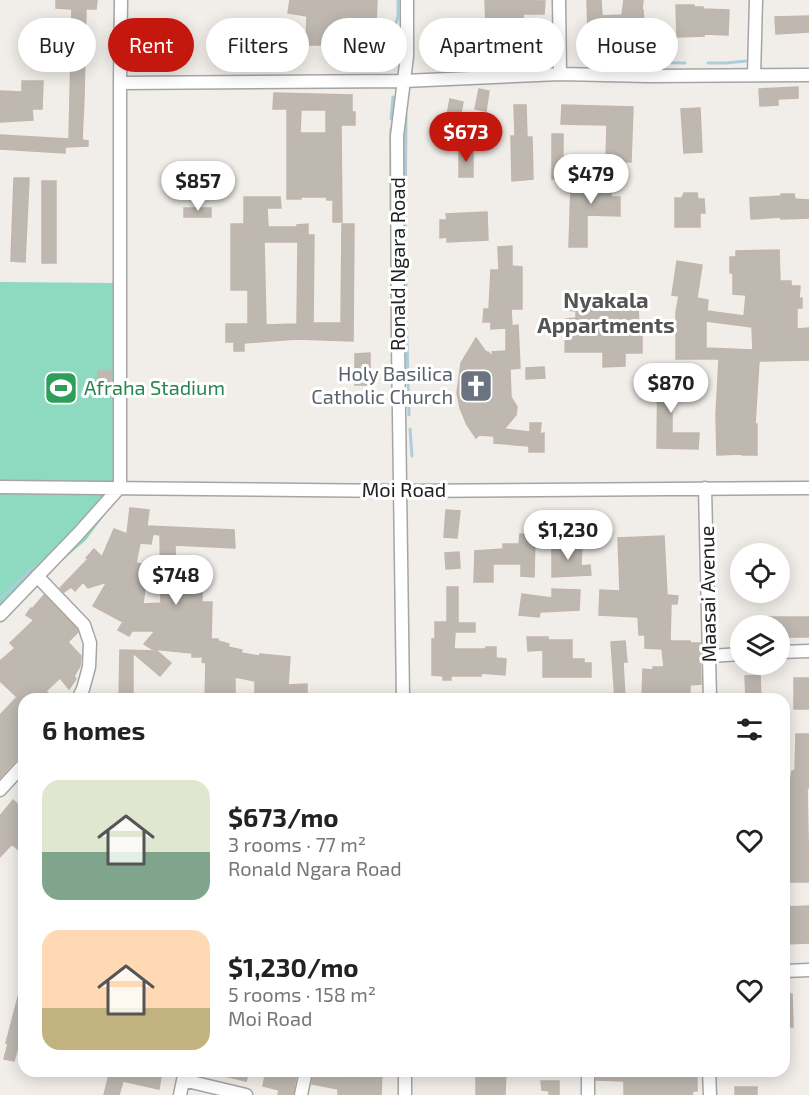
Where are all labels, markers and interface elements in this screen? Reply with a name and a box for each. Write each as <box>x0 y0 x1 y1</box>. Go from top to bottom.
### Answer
chip: Buy <box>18 18 96 72</box>
chip: Rent <box>108 18 194 72</box>
chip: Filters <box>206 18 309 72</box>
chip: New <box>321 18 407 72</box>
chip: Apartment <box>419 18 564 72</box>
chip: House <box>576 18 678 72</box>
pin: $673 <box>430 112 502 163</box>
text: $673 <box>443 119 489 143</box>
pin: $479 <box>555 154 627 205</box>
pin: $857 <box>162 161 234 212</box>
text: $479 <box>568 161 614 185</box>
text: $857 <box>175 168 221 192</box>
street label: Ronald Ngara Road <box>385 177 409 351</box>
district label: Nyakala Appartments <box>537 286 675 337</box>
place label: Holy Basilica Catholic Church <box>311 361 453 408</box>
pin: $870 <box>635 363 707 414</box>
church icon: Holy Basilica Catholic Church <box>458 368 494 404</box>
sports icon: Afraha Stadium <box>43 370 79 406</box>
text: $870 <box>647 370 695 394</box>
place label: Afraha Stadium <box>84 375 225 399</box>
street label: Moi Road <box>362 477 446 501</box>
pin: $1,230 <box>519 510 617 561</box>
text: $1,230 <box>538 517 598 541</box>
street label: Maasai Avenue <box>694 526 720 663</box>
map controls <box>730 543 790 675</box>
button: locate <box>730 543 790 603</box>
pin: $748 <box>140 555 212 606</box>
text: $748 <box>152 562 200 586</box>
button: layers <box>730 615 790 675</box>
icon: filters <box>733 713 766 746</box>
text: 6 homes <box>42 714 145 745</box>
text: $673/mo <box>228 801 339 832</box>
icon: home <box>90 804 162 876</box>
icon: heart <box>733 824 766 857</box>
text: 3 rooms · 77 m² <box>228 832 366 856</box>
text: Ronald Ngara Road <box>228 856 402 880</box>
text: $1,230/mo <box>228 951 359 982</box>
icon: home <box>90 954 162 1026</box>
icon: heart <box>733 974 766 1007</box>
text: 5 rooms · 158 m² <box>228 982 376 1006</box>
text: Moi Road <box>228 1006 312 1030</box>

